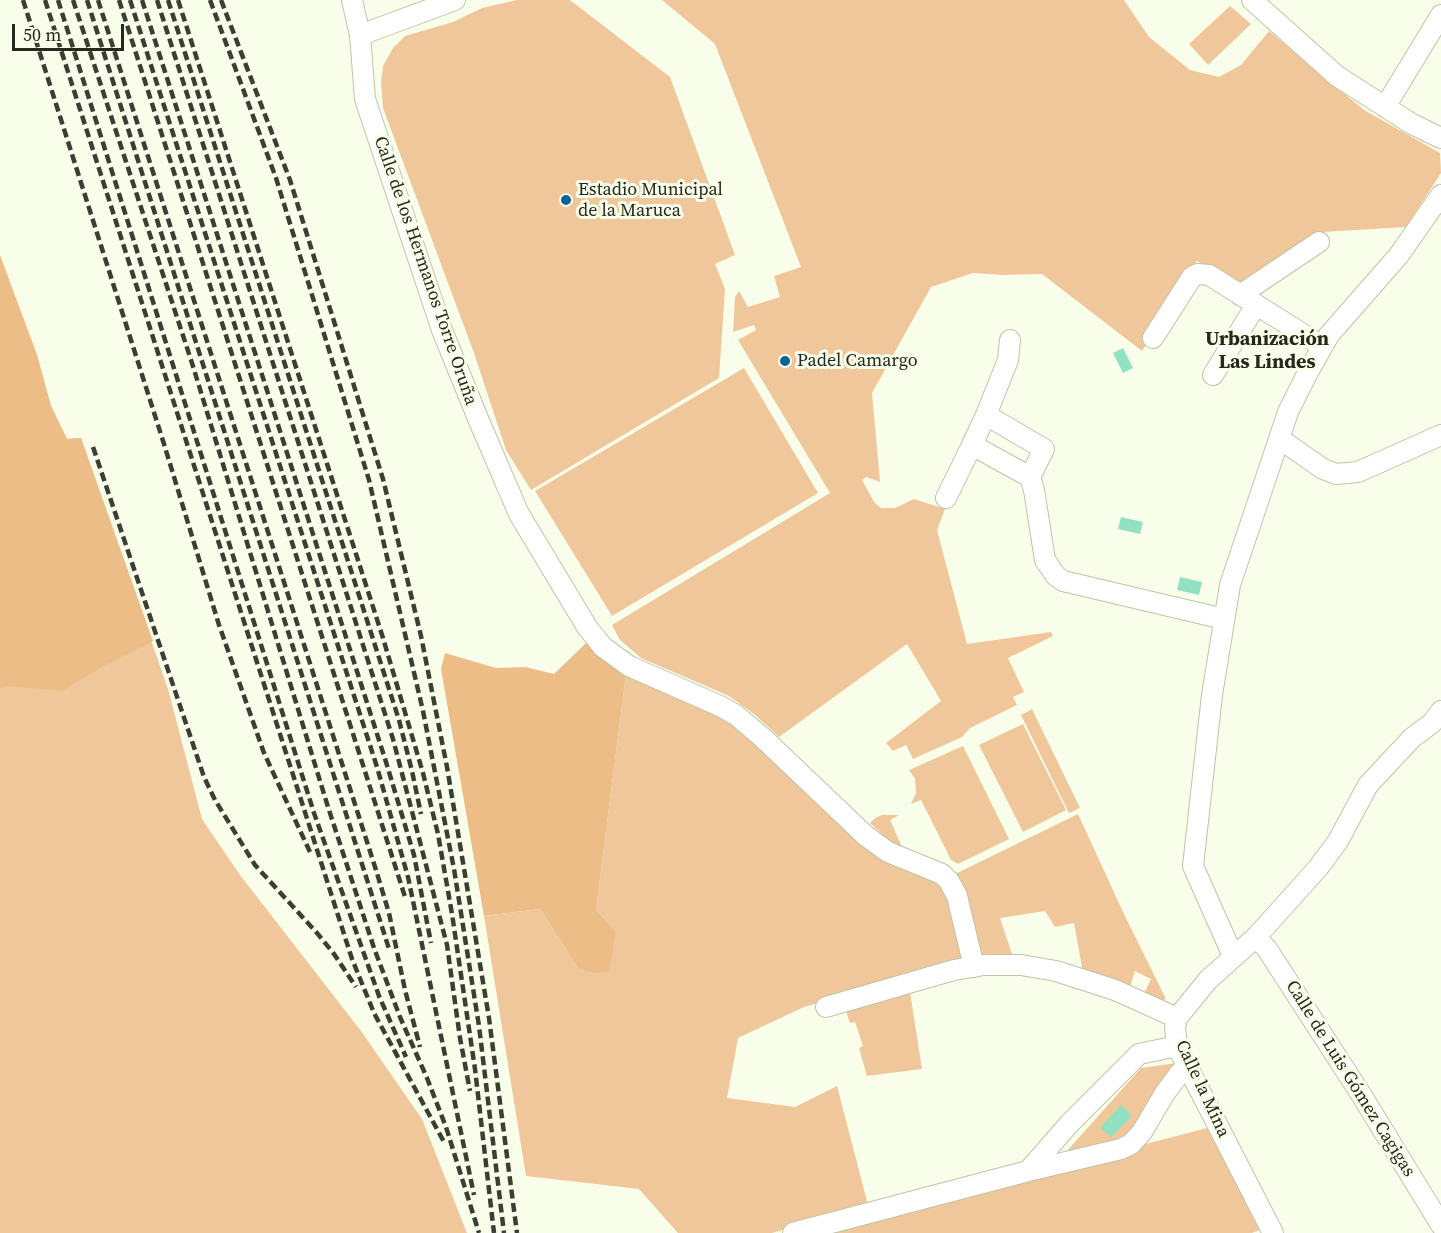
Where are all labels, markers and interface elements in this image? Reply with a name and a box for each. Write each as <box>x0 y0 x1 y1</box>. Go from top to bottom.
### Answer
scale bar <box>15 12 128 50</box>
text: 50 m <box>23 22 61 47</box>
street label: Calle de los Hermanos Torre Oruña <box>369 134 481 408</box>
place label: Estadio Municipal de la Maruca <box>578 179 723 222</box>
marker: Estadio Municipal de la Maruca <box>559 193 573 207</box>
district label: Urbanización Las Lindes <box>1205 328 1329 375</box>
place label: Padel Camargo <box>797 350 918 372</box>
marker: Padel Camargo <box>778 354 792 368</box>
street label: Calle de Luis Gómez Cagigas <box>1281 977 1419 1181</box>
street label: Calle la Mina <box>1170 1037 1234 1141</box>

